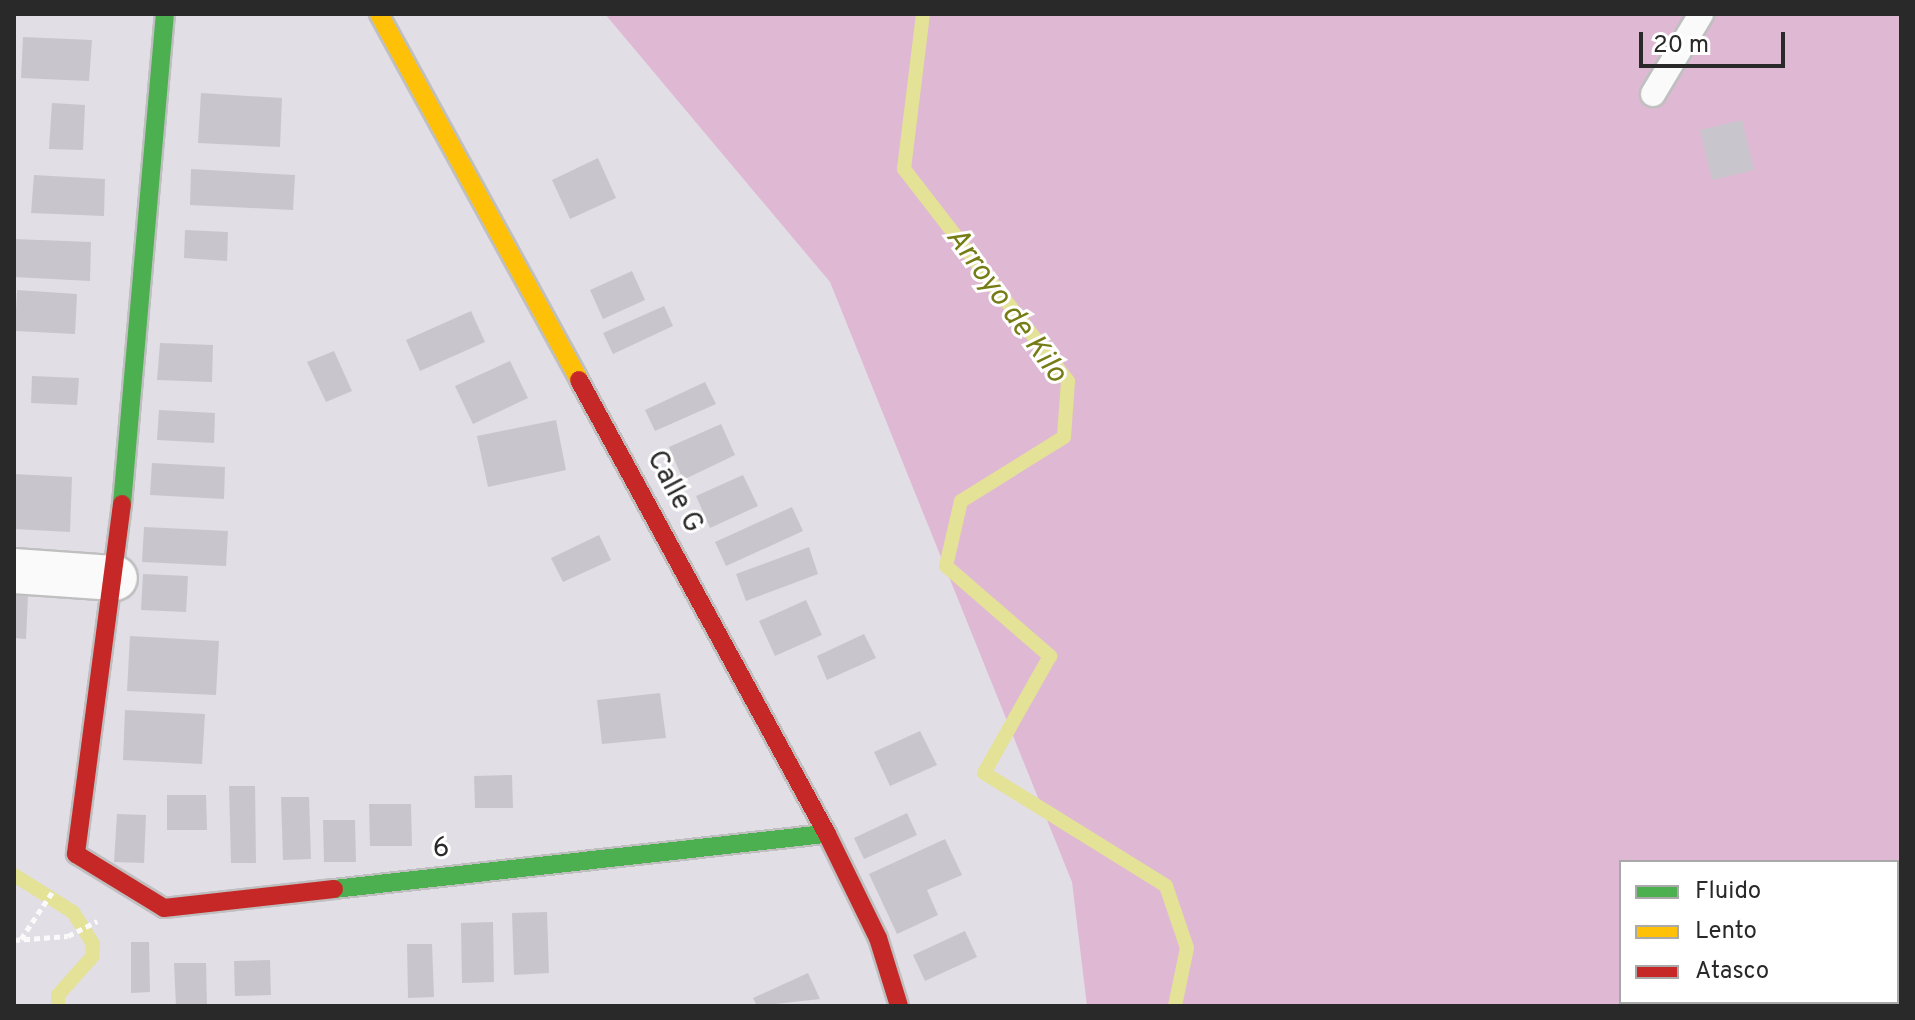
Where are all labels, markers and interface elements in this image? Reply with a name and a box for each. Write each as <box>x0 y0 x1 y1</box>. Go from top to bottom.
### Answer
scale bar <box>1643 16 1789 66</box>
text: 20 m <box>1653 31 1709 61</box>
water label: Arroyo de Kilo <box>937 221 1073 391</box>
street label: Calle G <box>638 445 710 539</box>
street label: 6 <box>431 831 451 867</box>
legend <box>1619 860 1899 1004</box>
text: Fluido <box>1695 877 1761 907</box>
text: Lento <box>1695 917 1757 947</box>
text: Atasco <box>1695 957 1769 987</box>

